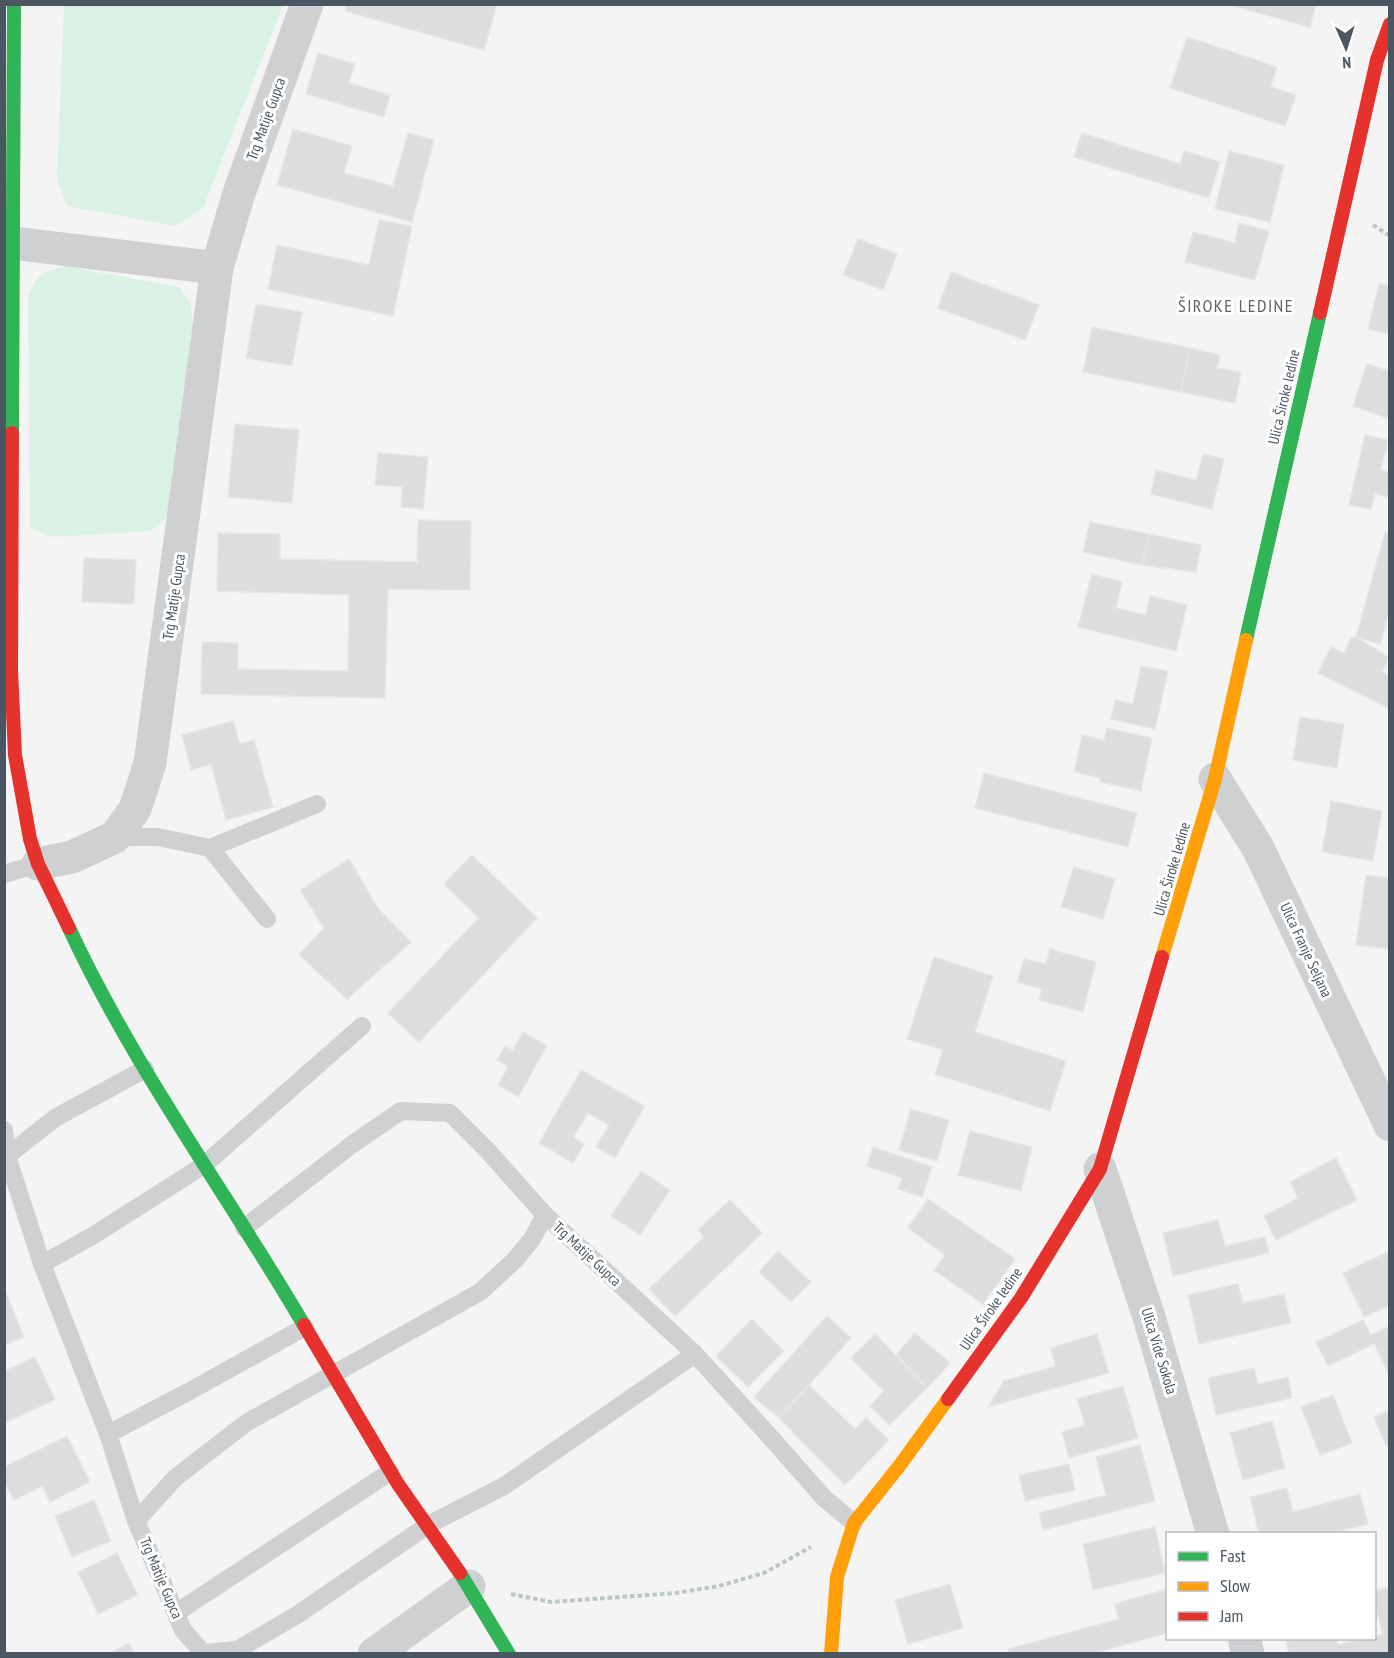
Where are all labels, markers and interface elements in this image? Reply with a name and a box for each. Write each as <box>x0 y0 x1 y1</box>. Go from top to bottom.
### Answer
north arrow <box>1316 18 1376 78</box>
text: N <box>1342 53 1352 73</box>
street label: Trg Matije Gupca <box>242 75 289 163</box>
district label: ŠIROKE LEDINE <box>1178 294 1294 317</box>
street label: Ulica Široke ledine <box>1263 348 1304 446</box>
street label: Trg Matije Gupca <box>158 553 189 641</box>
street label: Ulica Široke ledine <box>1149 820 1194 918</box>
street label: Ulica Franje Seljana <box>1276 899 1337 1000</box>
street label: Trg Matije Gupca <box>549 1217 625 1290</box>
street label: Ulica Široke ledine <box>955 1264 1026 1354</box>
street label: Ulica Vide Sokola <box>1137 1305 1182 1396</box>
legend <box>1166 1532 1376 1640</box>
street label: Trg Matije Gupca <box>136 1534 187 1621</box>
text: Fast <box>1220 1544 1246 1567</box>
text: Slow <box>1220 1574 1251 1597</box>
text: Jam <box>1219 1604 1243 1627</box>

